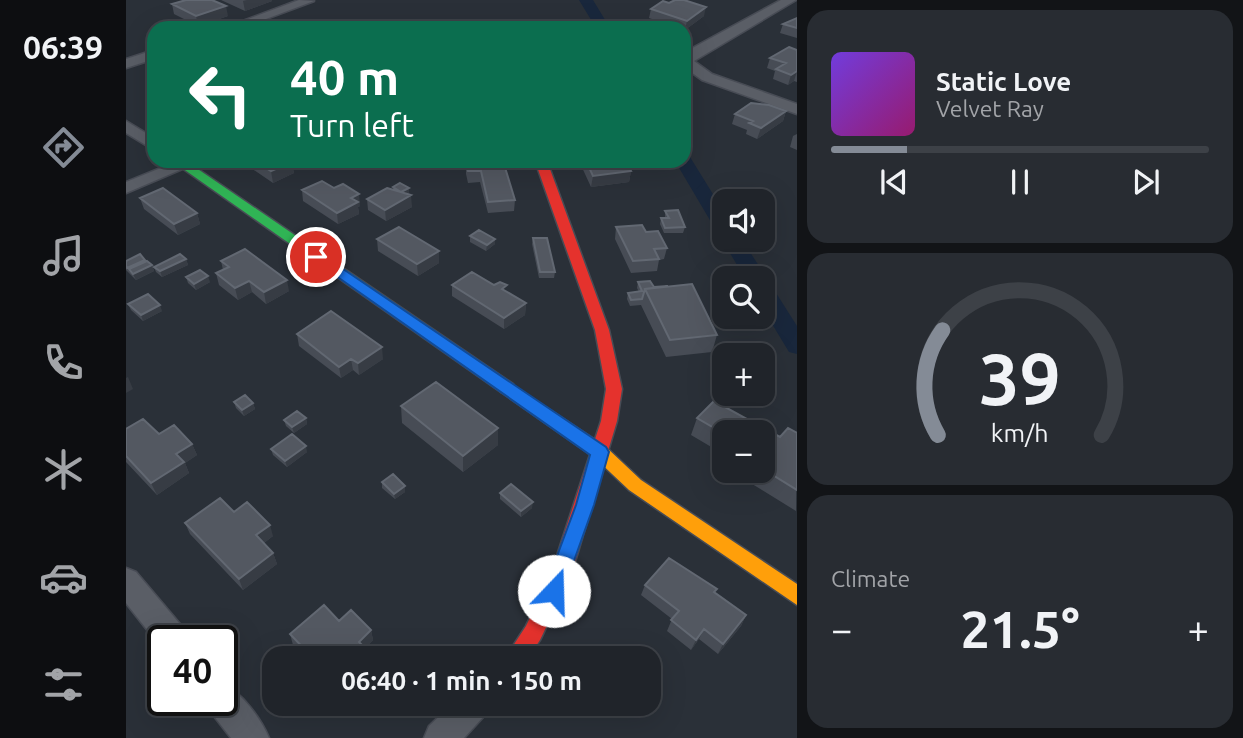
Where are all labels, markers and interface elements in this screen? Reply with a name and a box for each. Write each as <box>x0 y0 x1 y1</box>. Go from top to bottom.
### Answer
text: 06:39 <box>23 29 103 65</box>
icon: left <box>175 49 266 140</box>
text: 40 m <box>290 49 399 104</box>
text: Static Love <box>936 67 1071 96</box>
text: Velvet Ray <box>936 96 1044 121</box>
text: Turn left <box>290 107 414 143</box>
icon: directions <box>39 123 88 172</box>
icon: previous <box>875 163 913 201</box>
icon: pause <box>1001 163 1039 201</box>
icon: next <box>1127 163 1165 201</box>
map controls <box>712 189 775 483</box>
button: sound <box>712 189 775 252</box>
pin <box>286 227 346 287</box>
icon: music <box>39 231 88 280</box>
icon: arrive <box>297 238 335 276</box>
button: search <box>712 266 775 329</box>
text: 39 <box>979 337 1061 419</box>
icon: phone <box>39 338 88 387</box>
button: + <box>712 343 775 406</box>
text: km/h <box>991 419 1049 447</box>
button: − <box>712 420 775 483</box>
icon: climate <box>39 445 88 494</box>
icon: car <box>39 553 88 602</box>
position arrow <box>517 554 591 628</box>
text: Climate <box>831 566 910 591</box>
text: 21.5° <box>960 600 1080 658</box>
text: − <box>831 608 852 650</box>
text: + <box>1188 608 1209 650</box>
speed limit sign: 40 <box>147 625 238 716</box>
icon: filters <box>39 660 88 709</box>
text: 06:40 · 1 min · 150 m <box>341 666 582 695</box>

